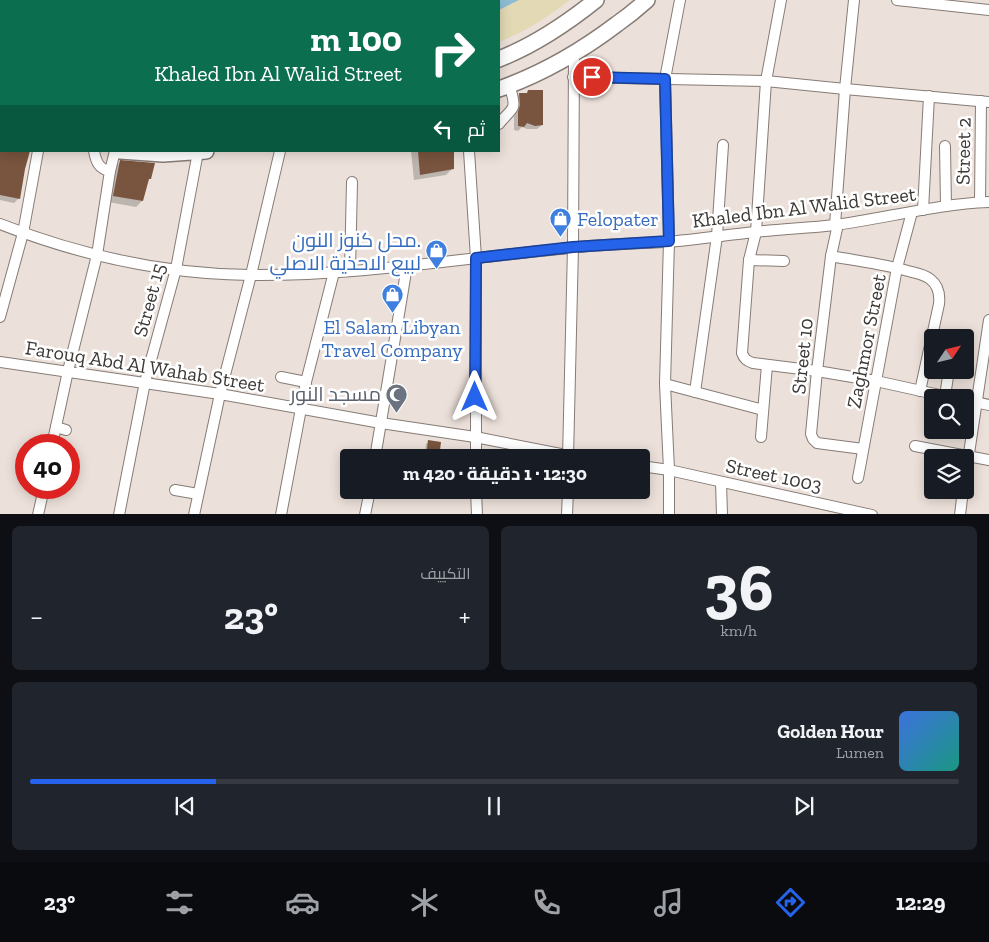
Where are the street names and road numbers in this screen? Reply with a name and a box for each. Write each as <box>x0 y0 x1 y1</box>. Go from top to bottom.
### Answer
street label: Street 2 <box>950 117 976 185</box>
street label: Khaled Ibn Al Walid Street <box>691 181 918 233</box>
street label: Street 15 <box>128 261 170 339</box>
street label: Zaghmor Street <box>841 271 891 410</box>
street label: Street 10 <box>786 317 818 395</box>
street label: Farouq Abd Al Wahab Street <box>24 335 267 397</box>
street label: Street 1003 <box>724 453 824 497</box>

